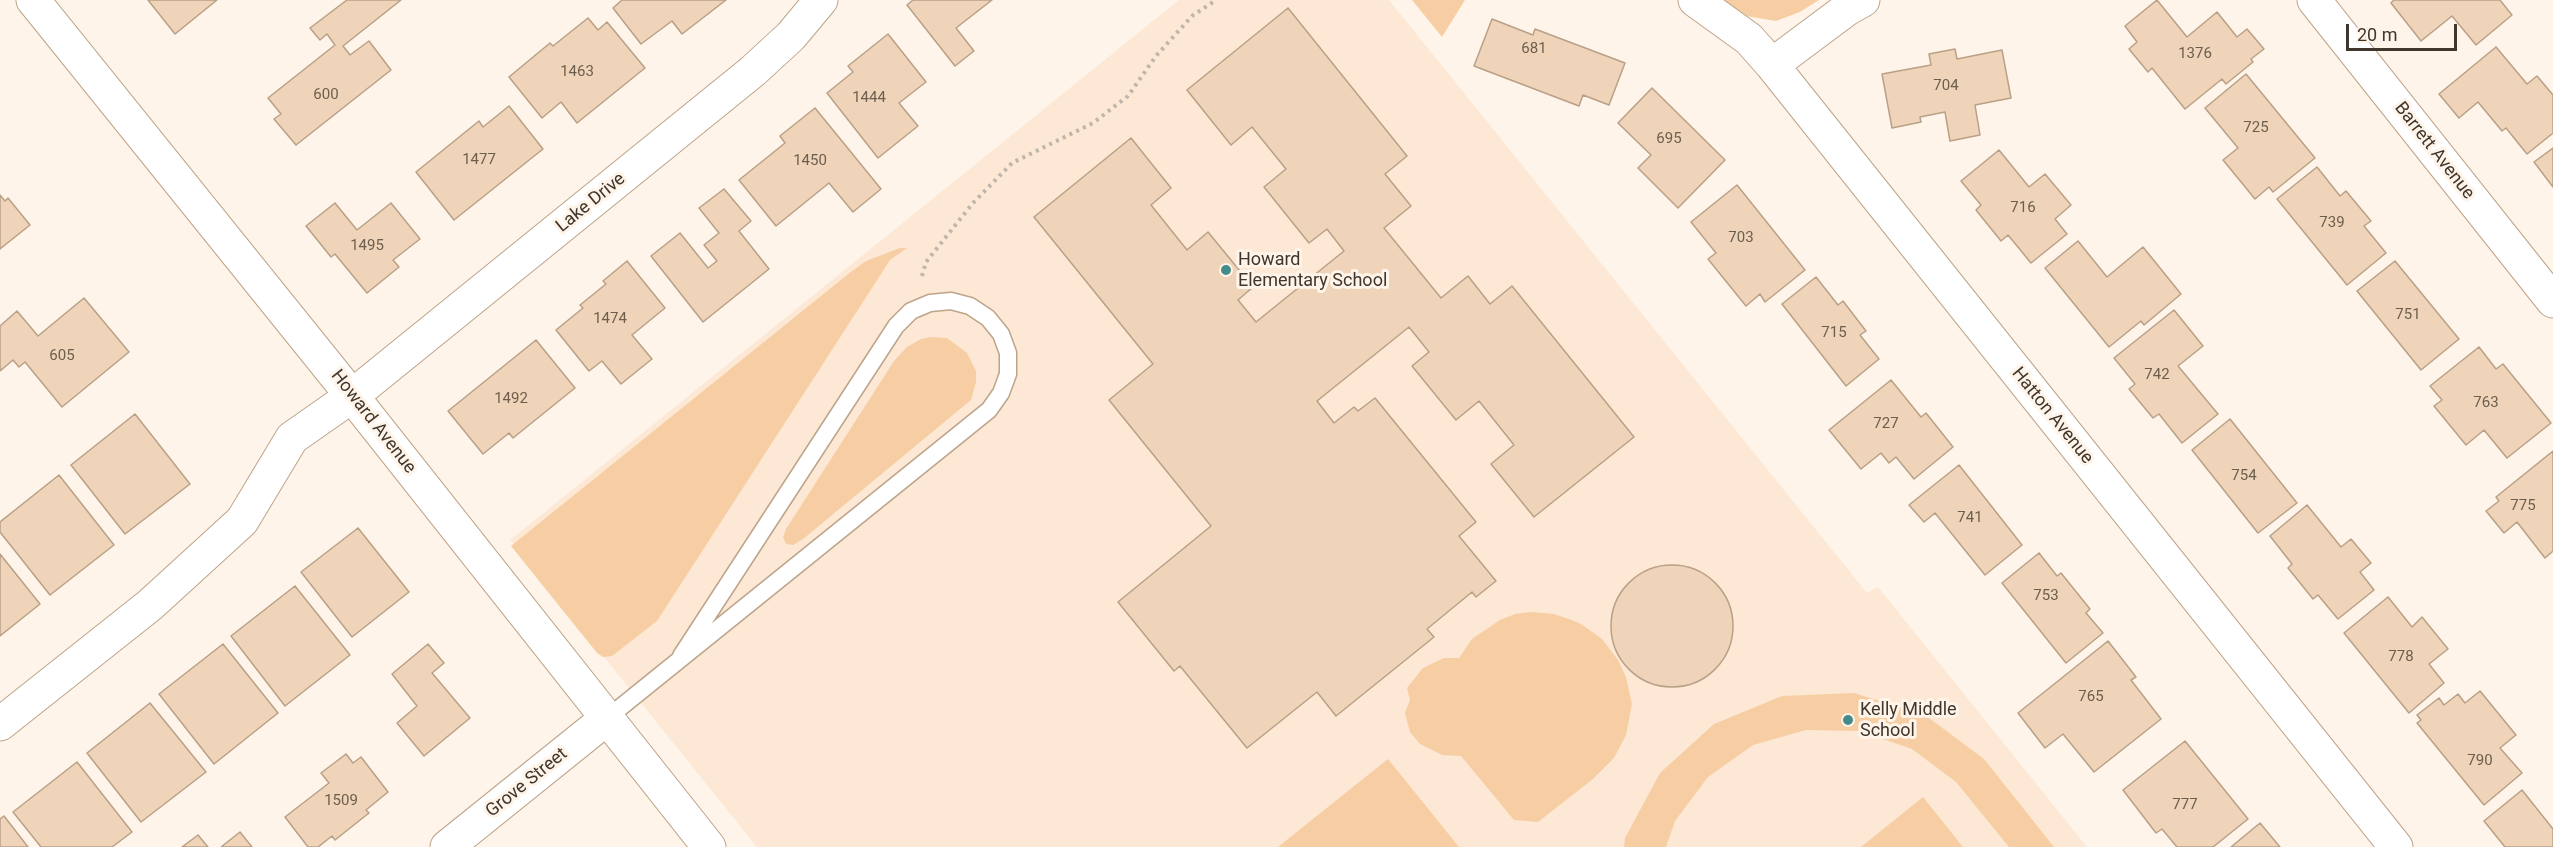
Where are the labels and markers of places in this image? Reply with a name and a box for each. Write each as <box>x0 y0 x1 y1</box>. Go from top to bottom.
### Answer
place label: Howard Elementary School <box>1238 249 1387 292</box>
marker: Howard Elementary School <box>1219 263 1233 277</box>
place label: Kelly Middle School <box>1860 699 1957 742</box>
marker: Kelly Middle School <box>1841 713 1855 727</box>

